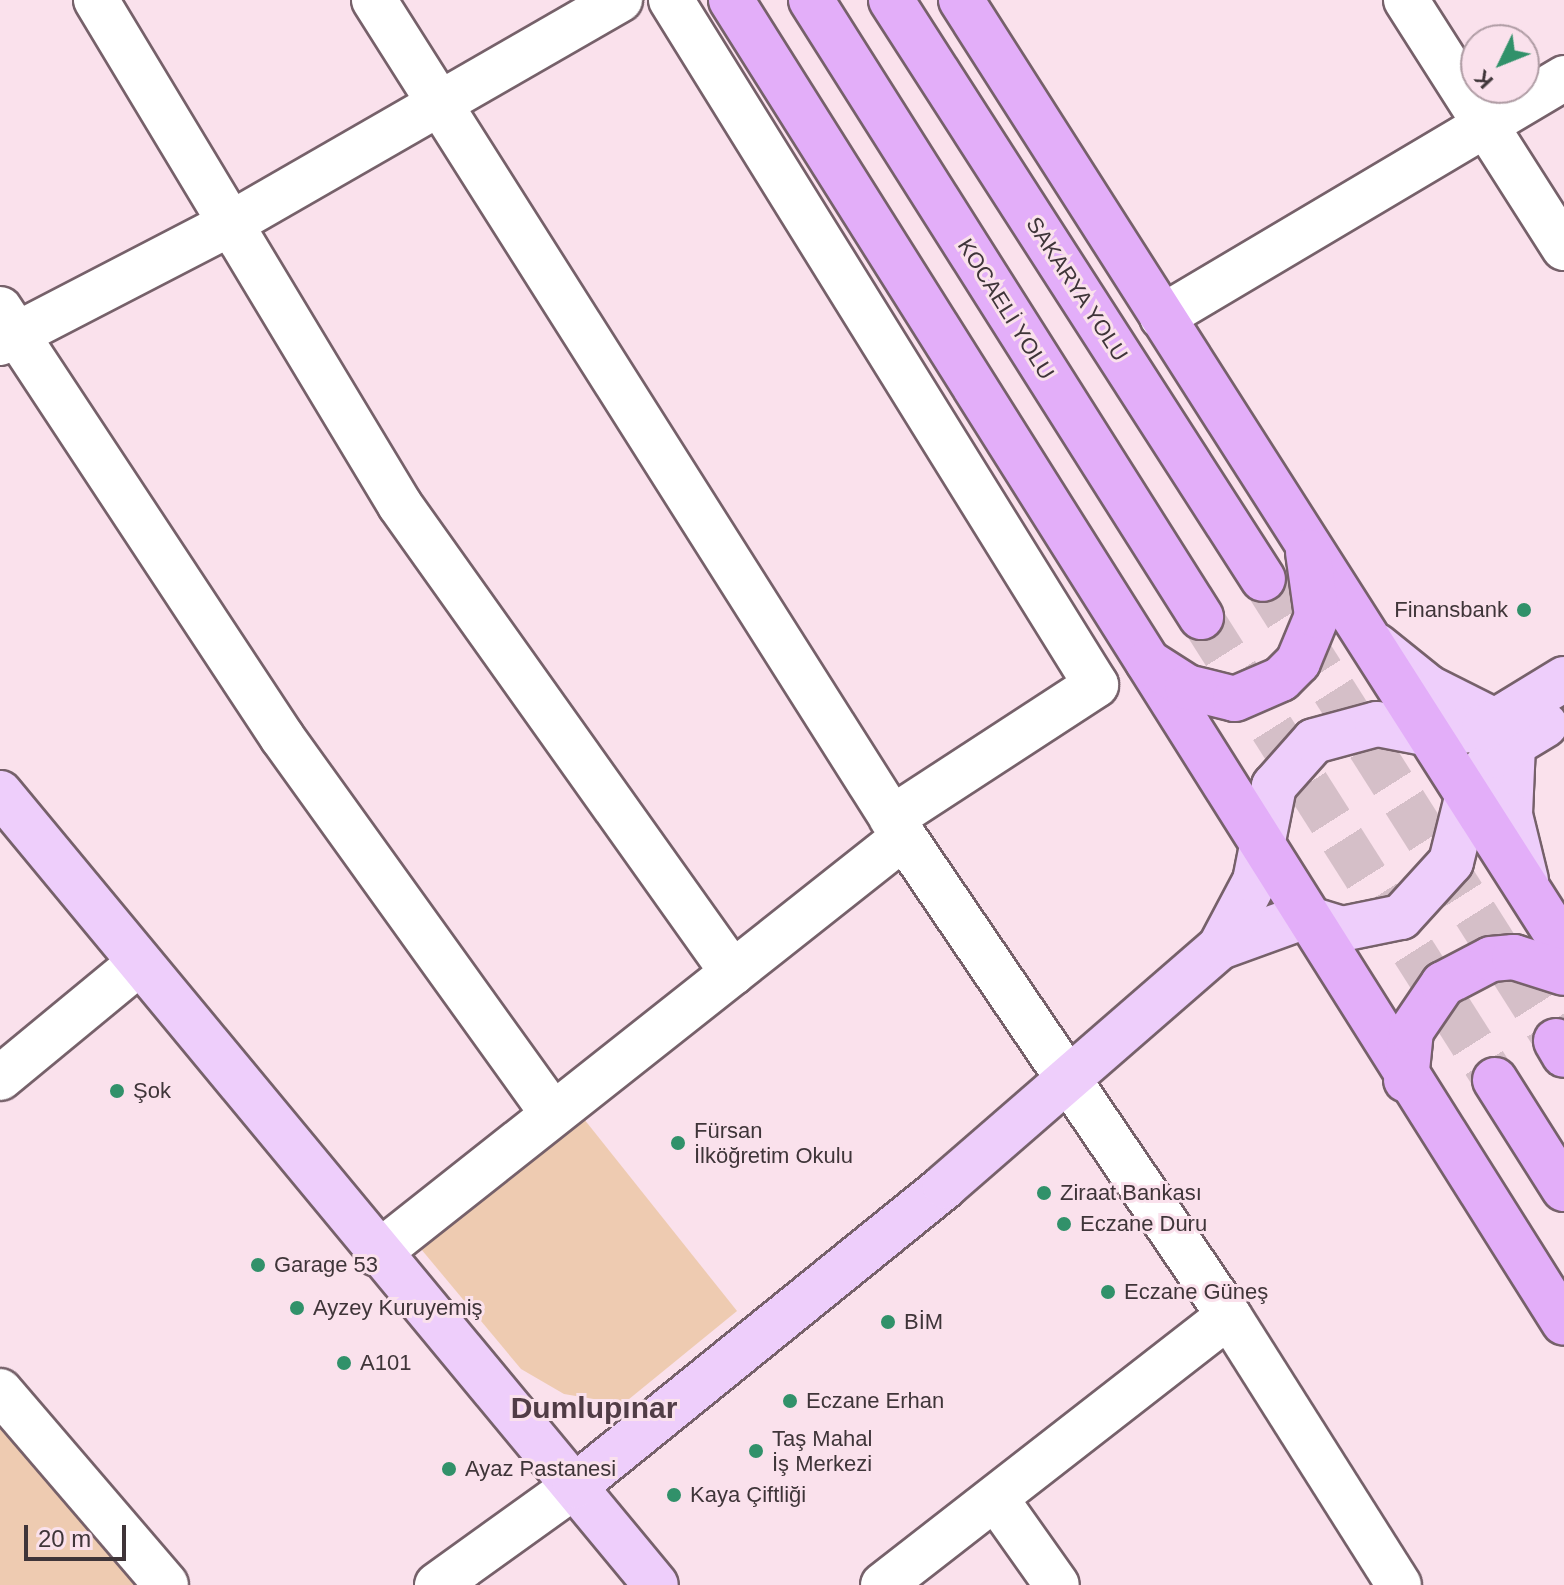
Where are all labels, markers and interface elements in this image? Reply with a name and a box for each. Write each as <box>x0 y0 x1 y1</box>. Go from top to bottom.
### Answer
north arrow <box>1460 24 1540 104</box>
text: K <box>1469 65 1498 94</box>
street label: SAKARYA YOLU <box>1020 211 1134 367</box>
street label: KOCAELİ YOLU <box>952 234 1060 384</box>
place label: Finansbank <box>1394 597 1508 623</box>
marker: Finansbank <box>1515 601 1533 619</box>
place label: Şok <box>133 1078 171 1104</box>
marker: Şok <box>108 1082 126 1100</box>
place label: Fürsan İlköğretim Okulu <box>694 1117 853 1168</box>
marker: Fürsan İlköğretim Okulu <box>669 1134 687 1152</box>
place label: Ziraat Bankası <box>1060 1180 1202 1206</box>
marker: Ziraat Bankası <box>1035 1184 1053 1202</box>
place label: Eczane Duru <box>1080 1211 1207 1237</box>
marker: Eczane Duru <box>1055 1215 1073 1233</box>
place label: Garage 53 <box>274 1252 378 1278</box>
marker: Garage 53 <box>249 1256 267 1274</box>
place label: Eczane Güneş <box>1124 1279 1268 1305</box>
marker: Eczane Güneş <box>1099 1283 1117 1301</box>
place label: Ayzey Kuruyemiş <box>313 1295 483 1321</box>
marker: Ayzey Kuruyemiş <box>288 1299 306 1317</box>
place label: BİM <box>904 1309 943 1335</box>
marker: BİM <box>879 1313 897 1331</box>
place label: A101 <box>360 1350 411 1376</box>
marker: A101 <box>335 1354 353 1372</box>
place label: Eczane Erhan <box>806 1388 944 1414</box>
district label: Dumlupınar <box>511 1390 677 1426</box>
marker: Eczane Erhan <box>781 1392 799 1410</box>
place label: Taş Mahal İş Merkezi <box>772 1425 872 1476</box>
marker: Taş Mahal İş Merkezi <box>747 1442 765 1460</box>
place label: Ayaz Pastanesi <box>465 1456 616 1482</box>
marker: Ayaz Pastanesi <box>440 1460 458 1478</box>
place label: Kaya Çiftliği <box>690 1482 806 1508</box>
marker: Kaya Çiftliği <box>665 1486 683 1504</box>
scale bar <box>28 1509 130 1559</box>
text: 20 m <box>38 1525 91 1552</box>

